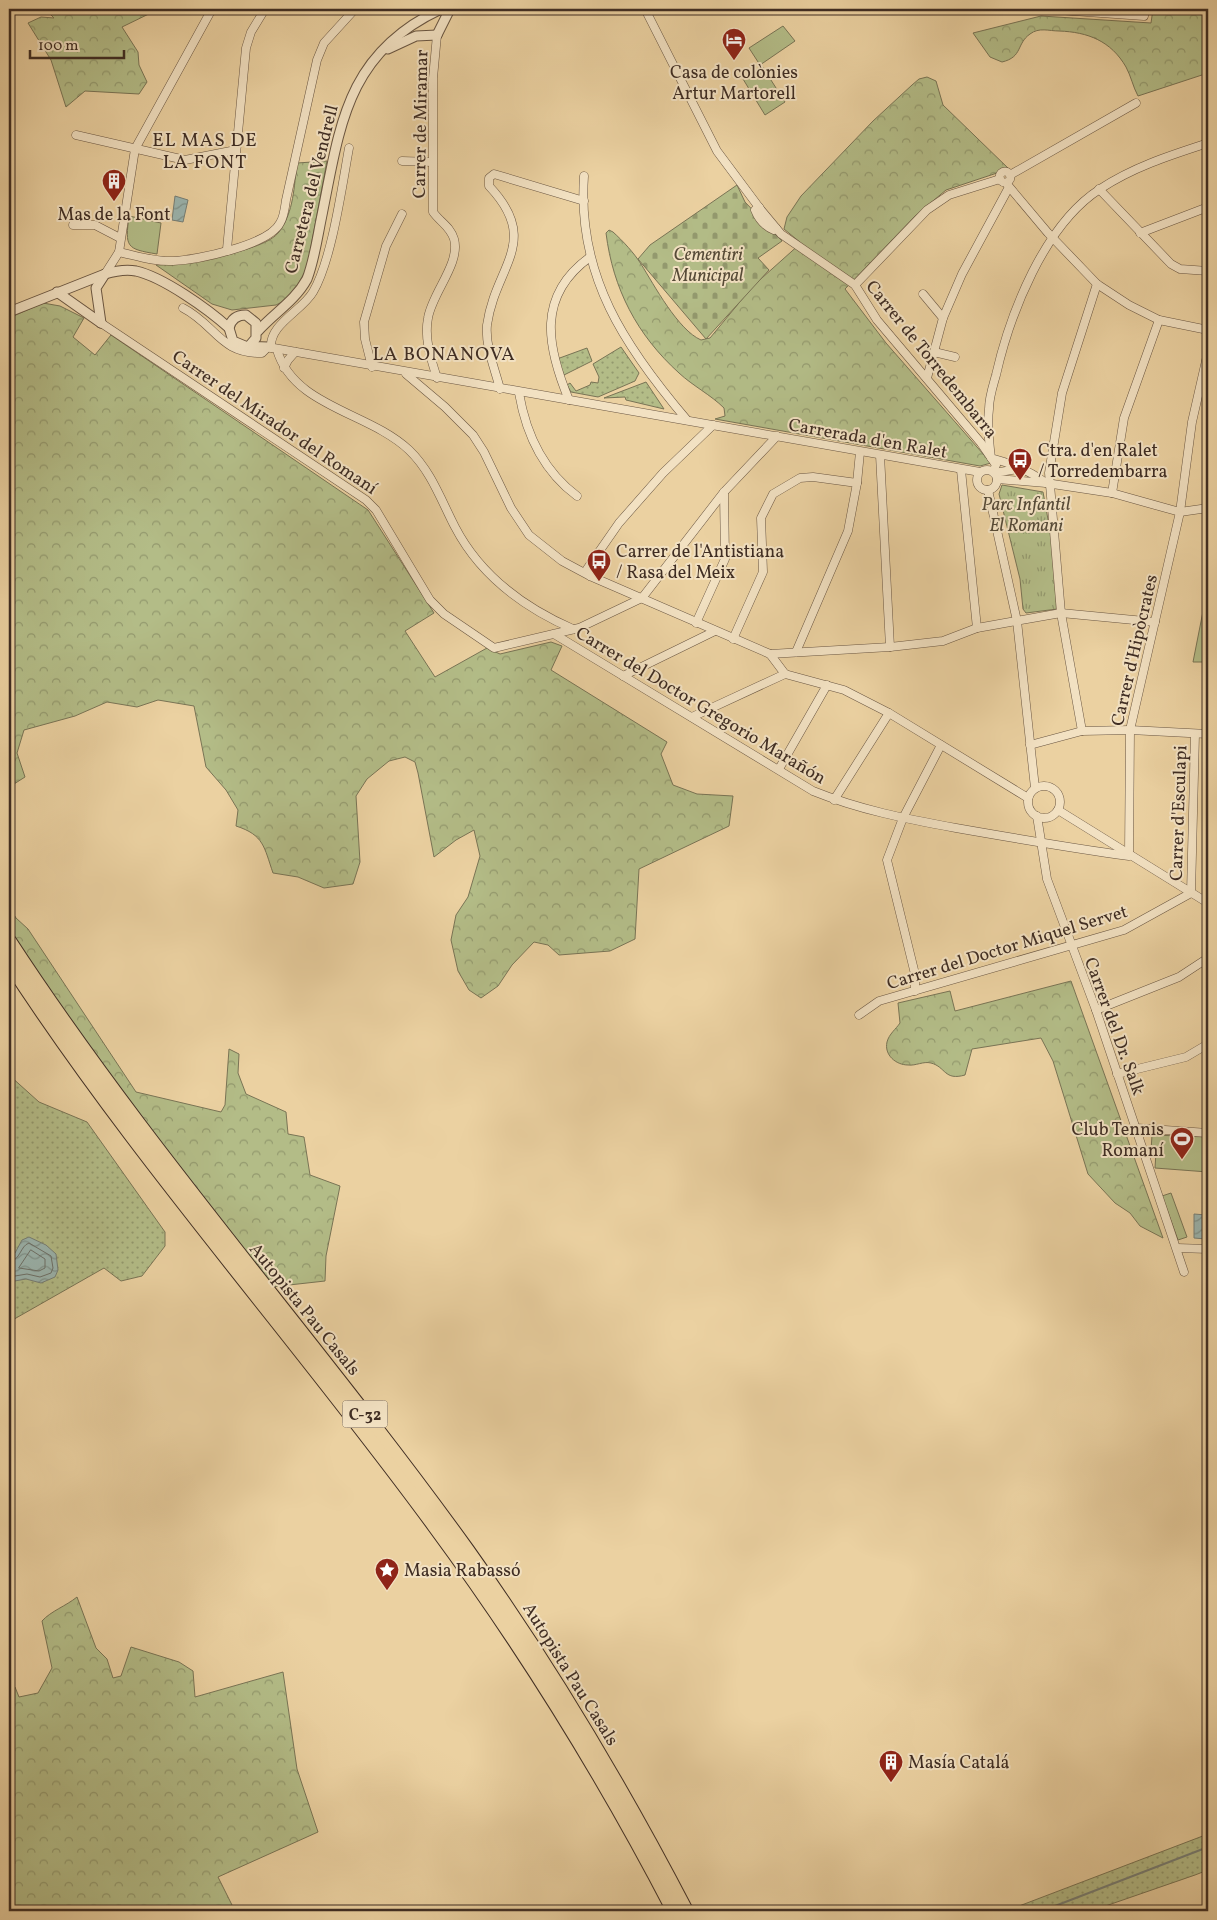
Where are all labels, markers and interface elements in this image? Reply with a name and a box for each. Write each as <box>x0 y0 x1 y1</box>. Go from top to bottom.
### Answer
hotel icon: Casa de colònies Artur Martorell <box>721 27 747 61</box>
scale bar <box>30 28 124 60</box>
text: 100 m <box>38 36 78 57</box>
street label: Carrer de Miramar <box>408 49 435 199</box>
place label: Casa de colònies Artur Martorell <box>670 61 798 107</box>
street label: Carretera del Vendrell <box>279 102 346 276</box>
district label: EL MAS DE LA FONT <box>152 128 258 176</box>
building icon: Mas de la Font <box>101 168 127 202</box>
place label: Mas de la Font <box>57 203 171 228</box>
park label: Cementiri Municipal <box>672 243 744 289</box>
street label: Carrer de Torredembarra <box>859 275 1003 444</box>
district label: LA BONANOVA <box>372 342 516 368</box>
street label: Carrer del Mirador del Romaní <box>166 345 382 502</box>
street label: Carrerada d'en Ralet <box>786 413 949 466</box>
place label: Ctra. d'en Ralet / Torredembarra <box>1038 439 1168 485</box>
bus stop icon: Ctra. d'en Ralet / Torredembarra <box>1007 447 1033 481</box>
park label: Parc Infantil El Romani <box>981 493 1071 539</box>
place label: Carrer de l'Antistiana / Rasa del Meix <box>616 540 784 586</box>
bus stop icon: Carrer de l'Antistiana / Rasa del Meix <box>586 548 612 582</box>
street label: Carrer d'Hipòcrates <box>1106 572 1165 728</box>
street label: Carrer del Doctor Gregorio Marañón <box>570 621 830 791</box>
street label: Carrer d'Esculapi <box>1165 745 1194 881</box>
street label: Carrer del Doctor Miquel Servet <box>884 900 1131 997</box>
street label: Carrer del Dr. Salk <box>1077 954 1150 1099</box>
place label: Club Tennis Romaní <box>1071 1118 1165 1164</box>
sports icon: Club Tennis Romaní <box>1169 1126 1195 1160</box>
street label: Autopista Pau Casals <box>242 1238 365 1382</box>
road number: C-32 <box>342 1400 388 1428</box>
place icon: Masia Rabassó <box>374 1557 400 1591</box>
place label: Masia Rabassó <box>404 1559 520 1584</box>
street label: Autopista Pau Casals <box>516 1599 624 1751</box>
building icon: Masía Catalá <box>878 1749 904 1783</box>
place label: Masía Catalá <box>908 1751 1010 1776</box>

